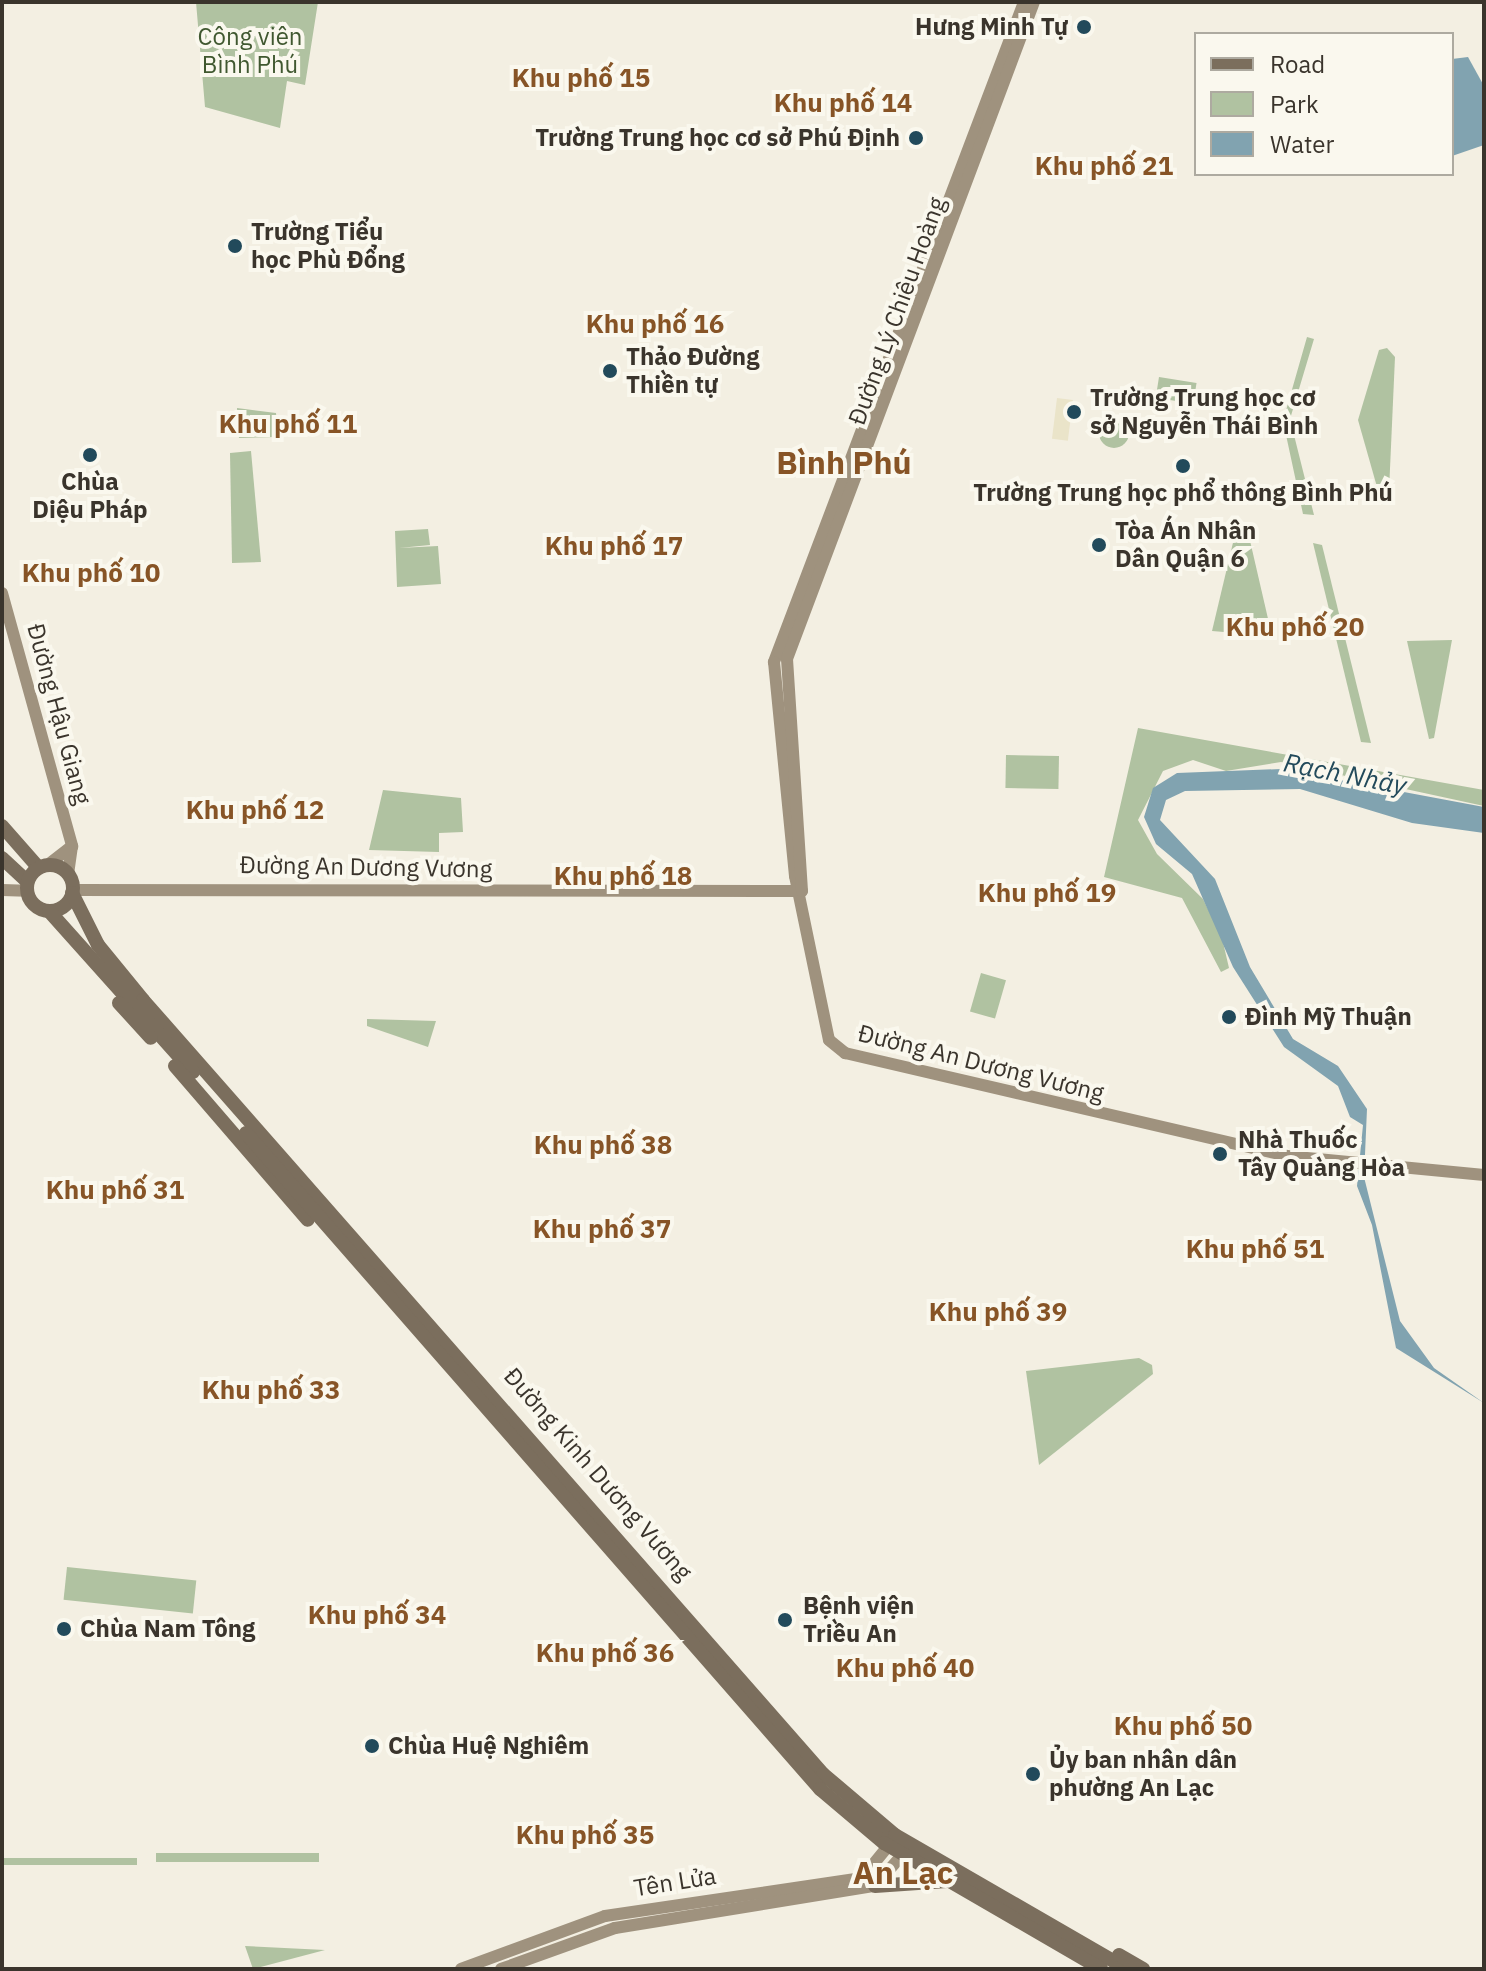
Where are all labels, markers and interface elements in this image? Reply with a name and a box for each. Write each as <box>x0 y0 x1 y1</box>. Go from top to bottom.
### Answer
place label: Hưng Minh Tự <box>915 13 1068 41</box>
marker: Hưng Minh Tự <box>1075 18 1093 36</box>
park label: Công viên Bình Phú <box>198 23 302 79</box>
legend <box>1194 32 1454 176</box>
text: Road <box>1270 48 1325 80</box>
district label: Khu phố 15 <box>512 62 650 94</box>
district label: Khu phố 14 <box>774 87 912 119</box>
text: Park <box>1270 88 1319 120</box>
place label: Trường Trung học cơ sở Phú Định <box>535 124 900 152</box>
text: Water <box>1270 128 1334 160</box>
marker: Trường Trung học cơ sở Phú Định <box>907 129 925 147</box>
district label: Khu phố 21 <box>1035 150 1173 182</box>
street label: Đường Lý Chiêu Hoàng <box>842 193 952 429</box>
place label: Trường Tiểu học Phù Đổng <box>251 218 405 274</box>
marker: Trường Tiểu học Phù Đổng <box>226 237 244 255</box>
district label: Khu phố 16 <box>586 308 724 340</box>
place label: Thảo Đường Thiền tự <box>626 343 759 399</box>
marker: Thảo Đường Thiền tự <box>601 362 619 380</box>
place label: Trường Trung học cơ sở Nguyễn Thái Bình <box>1090 384 1318 440</box>
marker: Trường Trung học cơ sở Nguyễn Thái Bình <box>1065 403 1083 421</box>
district label: Khu phố 11 <box>219 408 357 440</box>
district label: Bình Phú <box>776 443 912 481</box>
marker: Chùa Diệu Pháp <box>81 446 99 464</box>
marker: Trường Trung học phổ thông Bình Phú <box>1174 457 1192 475</box>
place label: Chùa Diệu Pháp <box>32 468 148 524</box>
place label: Trường Trung học phổ thông Bình Phú <box>973 479 1393 507</box>
place label: Tòa Án Nhân Dân Quận 6 <box>1115 517 1256 573</box>
district label: Khu phố 17 <box>545 530 683 562</box>
marker: Tòa Án Nhân Dân Quận 6 <box>1090 536 1108 554</box>
district label: Khu phố 10 <box>22 557 160 589</box>
district label: Khu phố 20 <box>1226 611 1364 643</box>
street label: Đường Hậu Giang <box>21 620 97 808</box>
water label: Rạch Nhảy <box>1281 747 1409 801</box>
district label: Khu phố 12 <box>186 794 324 826</box>
street label: Đường An Dương Vương <box>239 850 493 884</box>
district label: Khu phố 18 <box>554 860 692 892</box>
district label: Khu phố 19 <box>978 877 1116 909</box>
place label: Đình Mỹ Thuận <box>1245 1003 1412 1031</box>
marker: Đình Mỹ Thuận <box>1220 1008 1238 1026</box>
street label: Đường An Dương Vương <box>855 1018 1107 1108</box>
place label: Nhà Thuốc Tây Quàng Hòa <box>1238 1126 1405 1182</box>
district label: Khu phố 38 <box>534 1129 672 1161</box>
marker: Nhà Thuốc Tây Quàng Hòa <box>1209 1143 1231 1165</box>
district label: Khu phố 31 <box>46 1174 184 1206</box>
district label: Khu phố 37 <box>533 1213 671 1245</box>
district label: Khu phố 51 <box>1186 1233 1324 1265</box>
district label: Khu phố 39 <box>929 1296 1067 1328</box>
street label: Đường Kinh Dương Vương <box>498 1362 698 1586</box>
district label: Khu phố 33 <box>202 1374 340 1406</box>
place label: Bệnh viện Triều An <box>803 1592 914 1648</box>
district label: Khu phố 34 <box>308 1599 446 1631</box>
marker: Bệnh viện Triều An <box>774 1609 796 1631</box>
place label: Chùa Nam Tông <box>80 1615 255 1643</box>
marker: Chùa Nam Tông <box>55 1620 73 1638</box>
district label: Khu phố 36 <box>536 1637 674 1669</box>
district label: Khu phố 40 <box>836 1652 974 1684</box>
district label: Khu phố 50 <box>1114 1710 1252 1742</box>
place label: Chùa Huệ Nghiêm <box>388 1732 589 1760</box>
marker: Chùa Huệ Nghiêm <box>363 1737 381 1755</box>
place label: Ủy ban nhân dân phường An Lạc <box>1049 1746 1237 1802</box>
marker: Ủy ban nhân dân phường An Lạc <box>1024 1765 1042 1783</box>
district label: Khu phố 35 <box>516 1819 654 1851</box>
district label: An Lạc <box>853 1853 953 1891</box>
street label: Tên Lửa <box>632 1861 718 1903</box>

